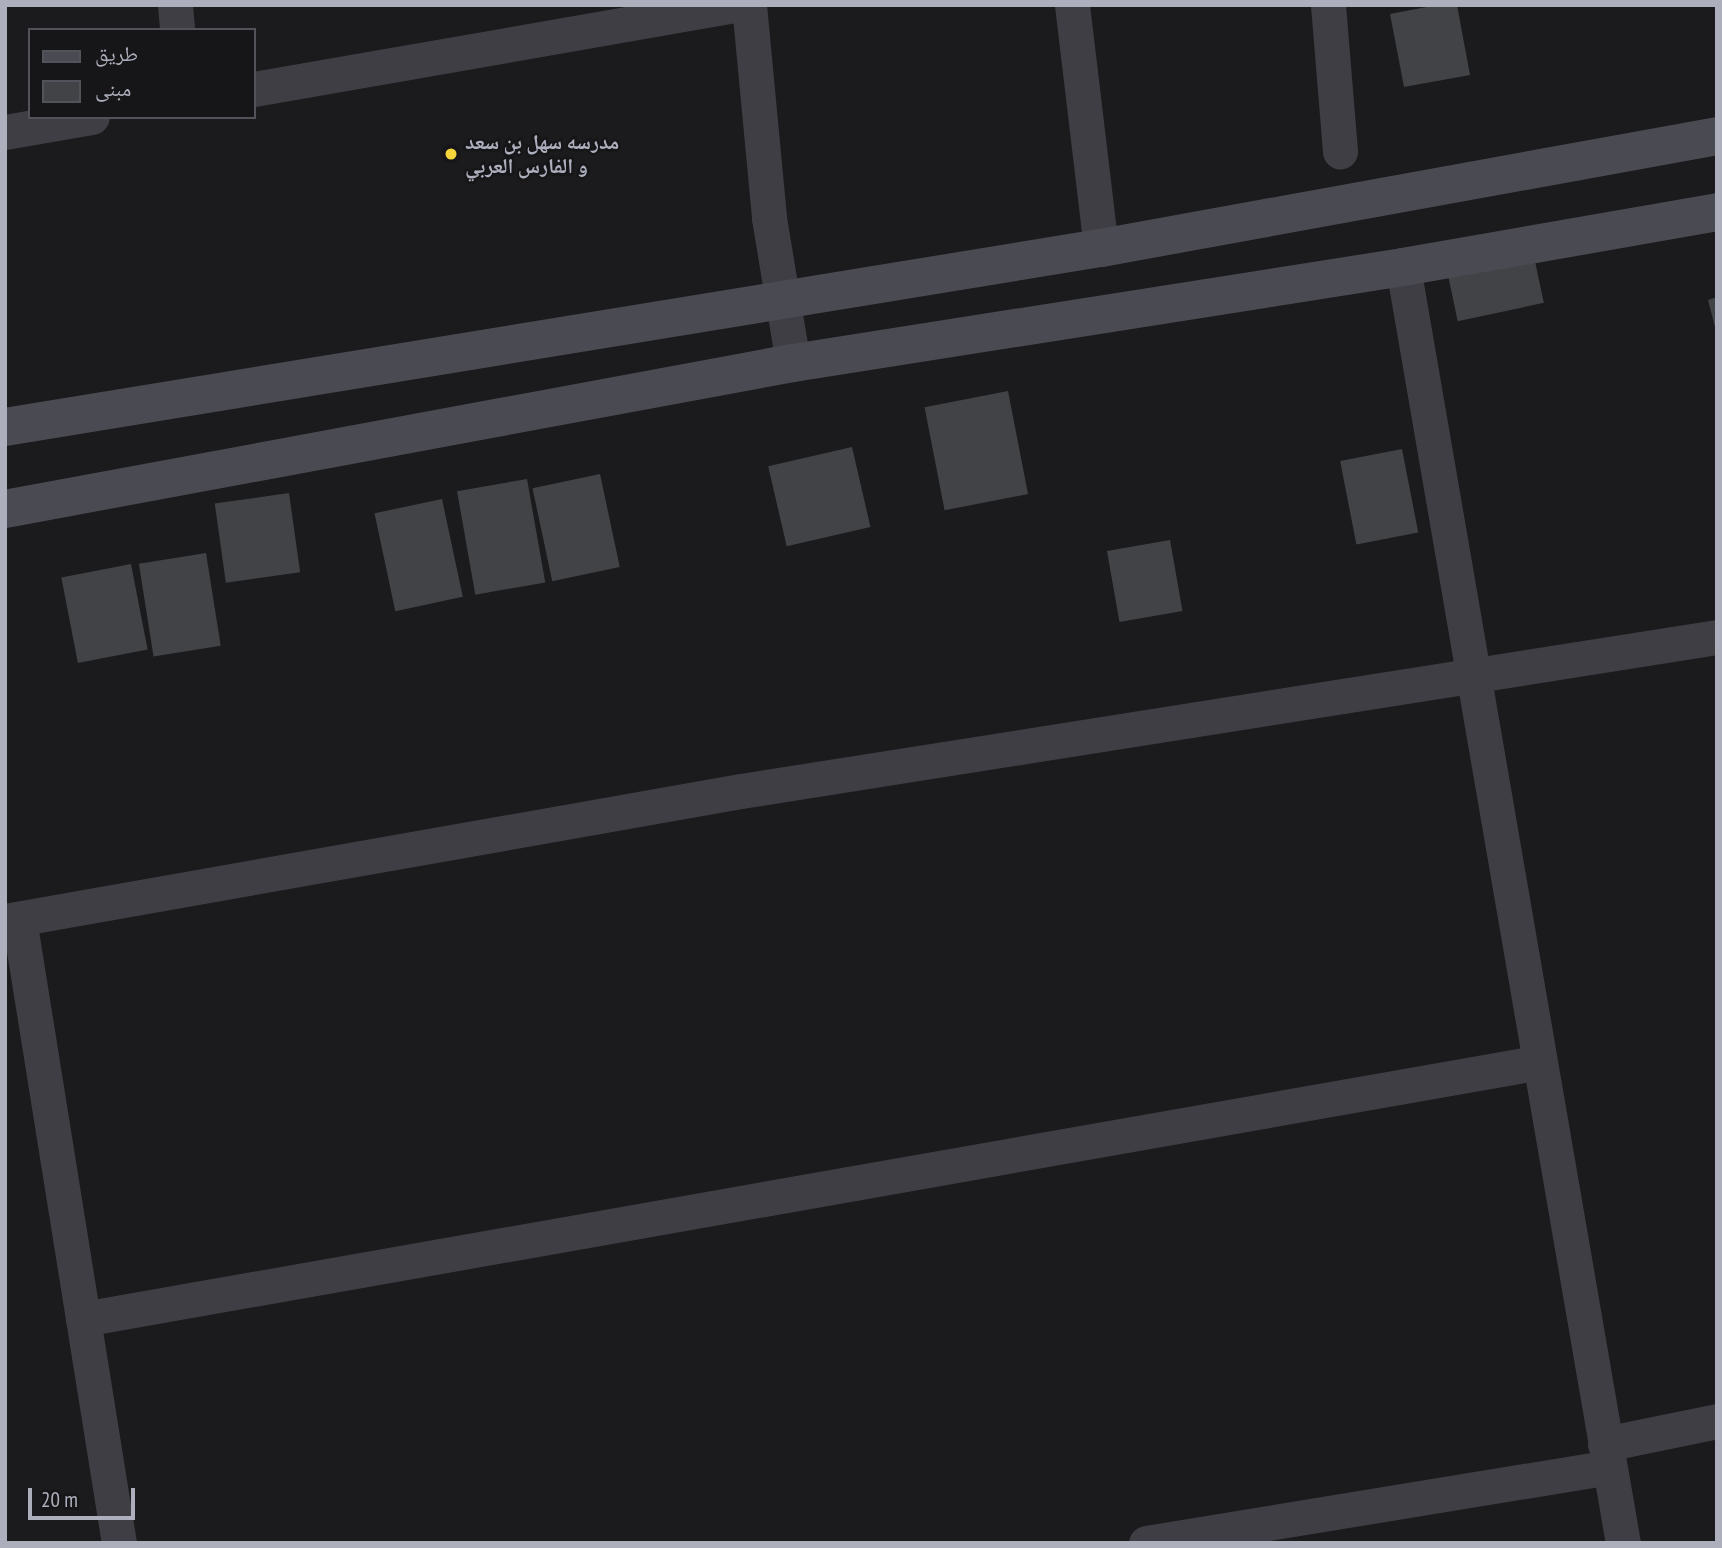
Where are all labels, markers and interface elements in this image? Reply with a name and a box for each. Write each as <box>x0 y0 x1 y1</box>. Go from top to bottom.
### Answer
legend <box>28 28 256 119</box>
text: طريق <box>95 40 138 67</box>
text: مبنى <box>95 75 131 102</box>
place label: مدرسه سهل بن سعد و الفارس العربي <box>465 129 619 179</box>
marker: مدرسه سهل بن سعد و الفارس العربي <box>443 146 459 162</box>
scale bar <box>32 1474 138 1518</box>
text: 20 m <box>41 1486 78 1513</box>

